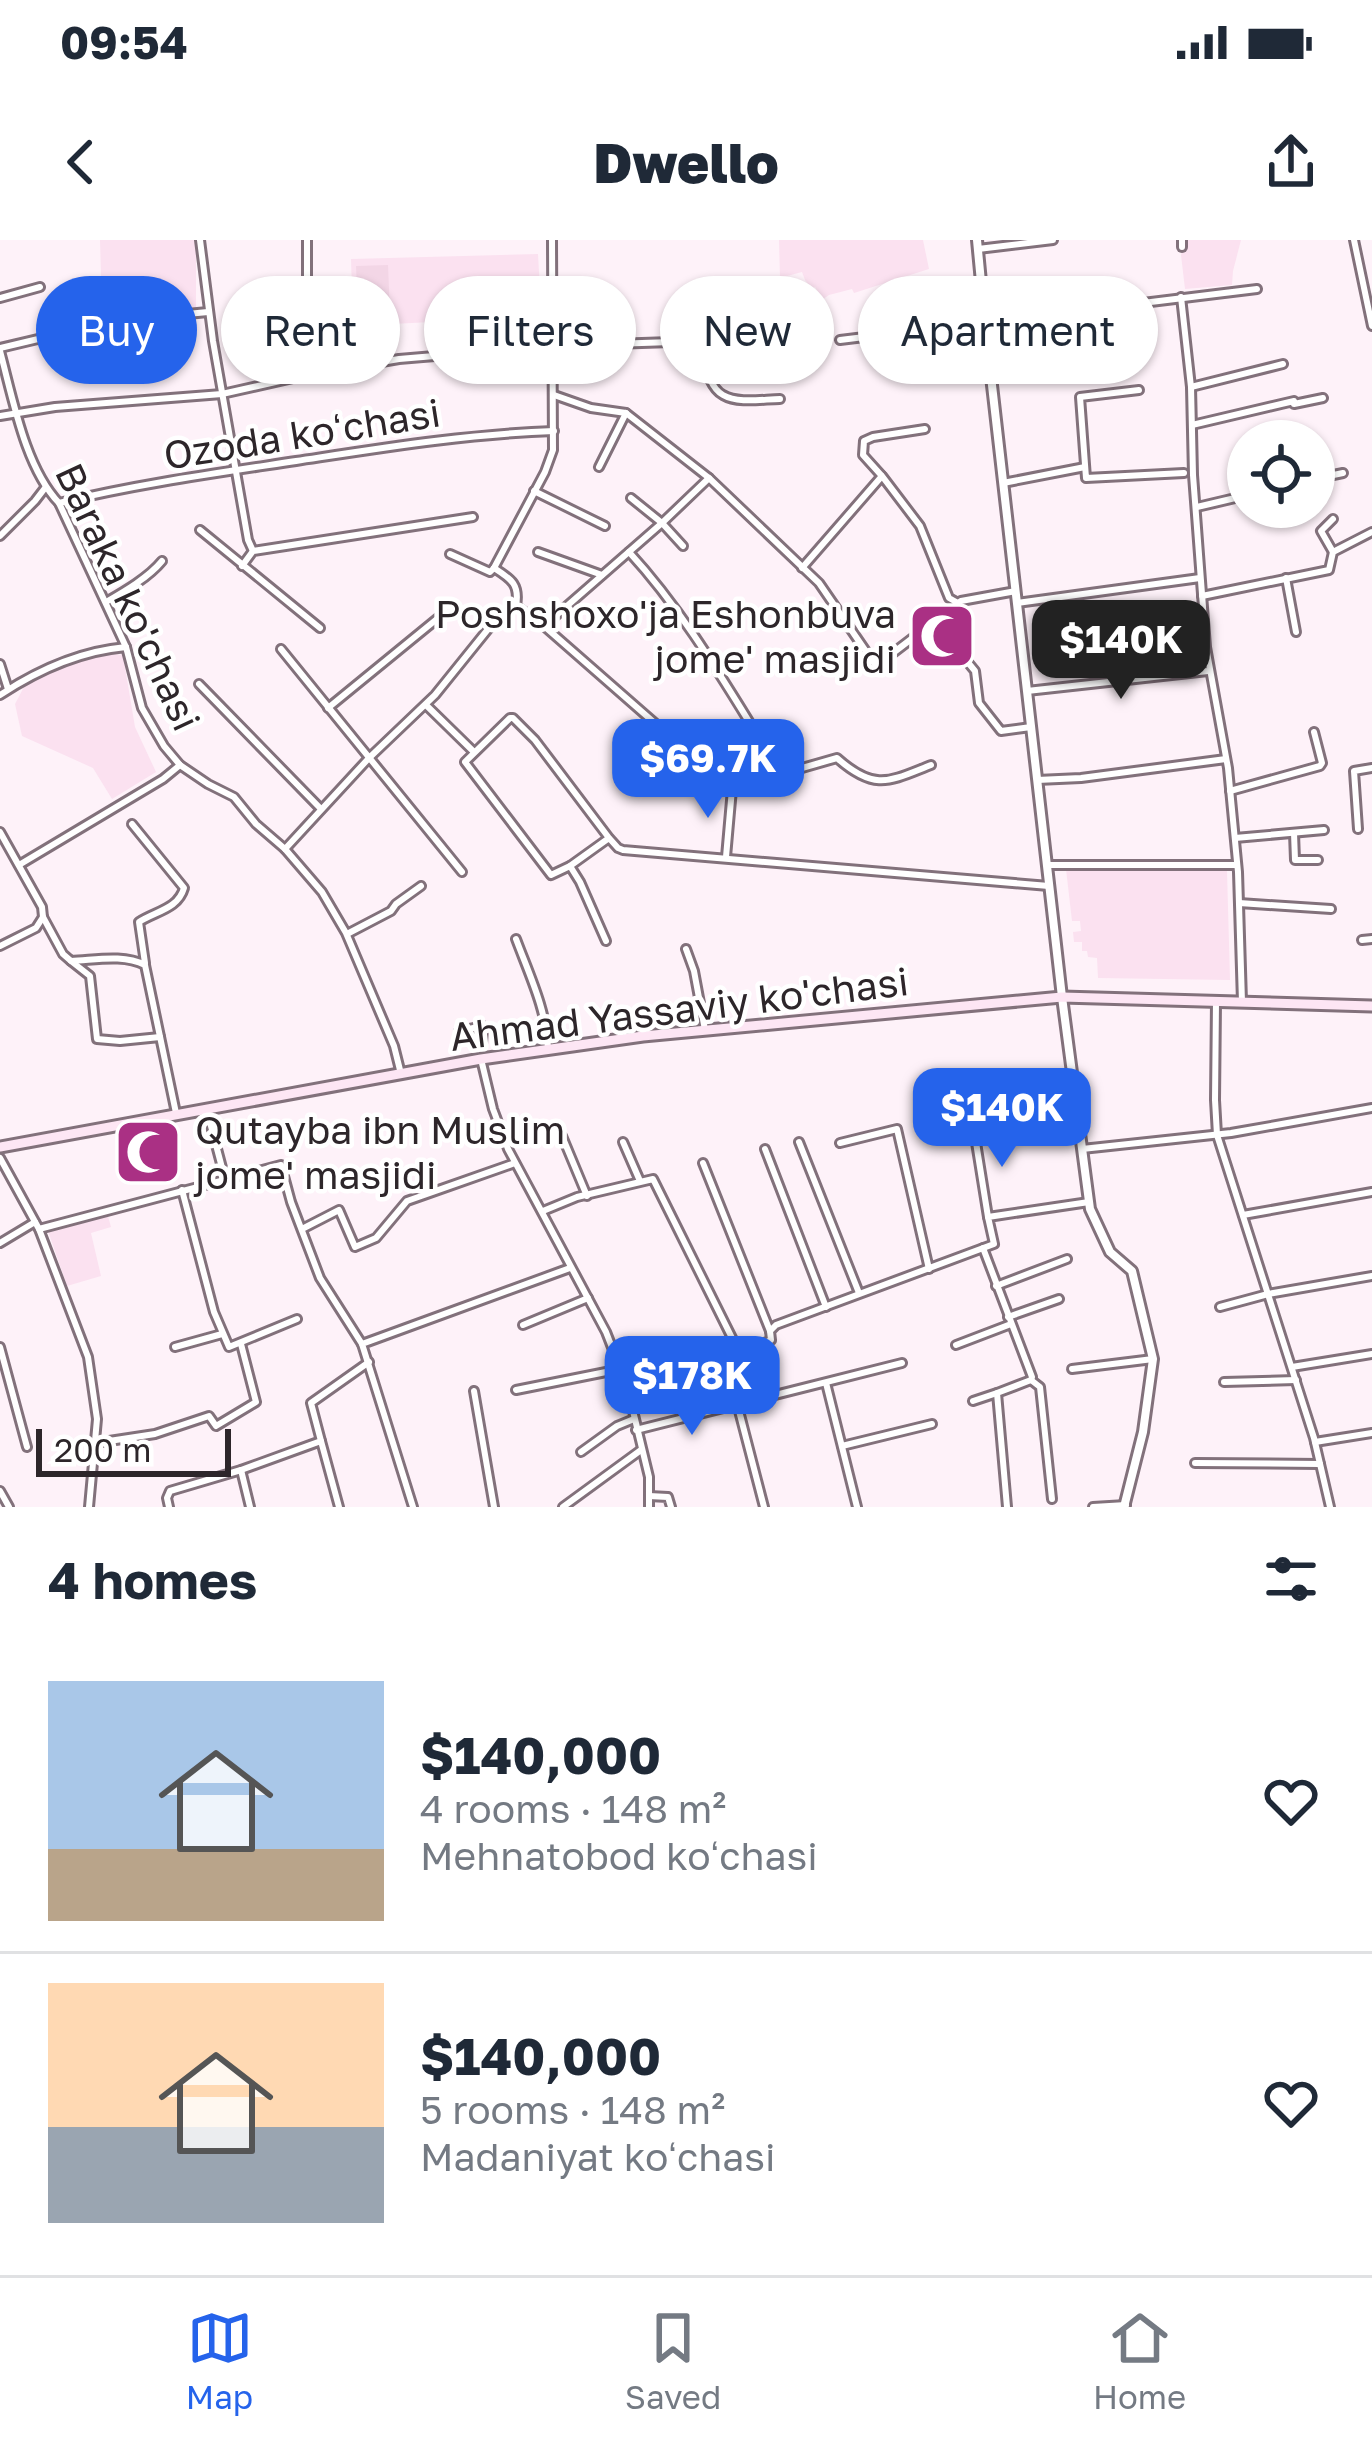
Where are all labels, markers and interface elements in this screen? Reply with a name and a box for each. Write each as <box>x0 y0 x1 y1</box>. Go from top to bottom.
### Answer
text: 09:54 <box>60 15 188 69</box>
icon: back <box>48 129 114 195</box>
icon: share <box>1258 129 1324 195</box>
text: Dwello <box>593 130 779 195</box>
chip: Buy <box>36 276 197 384</box>
chip: Rent <box>221 276 400 384</box>
chip: Filters <box>424 276 636 384</box>
chip: New <box>660 276 834 384</box>
chip: Apartment <box>858 276 1158 384</box>
street label: Ozoda koʻchasi <box>160 388 444 479</box>
map controls <box>1227 420 1335 528</box>
button: locate <box>1227 420 1335 528</box>
street label: Baraka ko'chasi <box>46 456 211 738</box>
place label: Poshshoxo'ja Eshonbuva jome' masjidi <box>435 590 896 682</box>
pin: $140K <box>1037 600 1205 702</box>
mosque icon: Poshshoxo'ja Eshonbuva jome' masjidi <box>907 601 977 671</box>
text: $140K <box>1059 615 1183 662</box>
pin: $69.7K <box>610 719 806 821</box>
text: $69.7K <box>639 734 777 781</box>
street label: Ahmad Yassaviy ko'chasi <box>447 957 911 1060</box>
pin: $140K <box>918 1068 1086 1170</box>
text: $140K <box>940 1083 1064 1130</box>
place label: Qutayba ibn Muslim jome' masjidi <box>193 1106 565 1198</box>
mosque icon: Qutayba ibn Muslim jome' masjidi <box>113 1117 183 1187</box>
pin: $178K <box>608 1336 776 1438</box>
text: $178K <box>632 1351 752 1398</box>
scale bar <box>36 1423 231 1476</box>
text: 200 m <box>54 1430 152 1469</box>
icon: filters <box>1258 1546 1324 1612</box>
text: 4 homes <box>48 1549 257 1610</box>
text: $140,000 <box>420 1724 661 1785</box>
icon: home <box>144 1729 288 1873</box>
icon: heart <box>1258 1768 1324 1834</box>
text: 4 rooms · 148 m² <box>420 1785 726 1832</box>
text: Mehnatobod koʻchasi <box>420 1832 818 1879</box>
text: $140,000 <box>420 2025 661 2086</box>
icon: home <box>144 2031 288 2175</box>
icon: heart <box>1258 2070 1324 2136</box>
text: 5 rooms · 148 m² <box>420 2086 725 2133</box>
text: Madaniyat koʻchasi <box>420 2133 775 2180</box>
tab: Map <box>186 2305 253 2416</box>
tab: Saved <box>625 2305 721 2416</box>
tab: Home <box>1093 2305 1186 2416</box>

